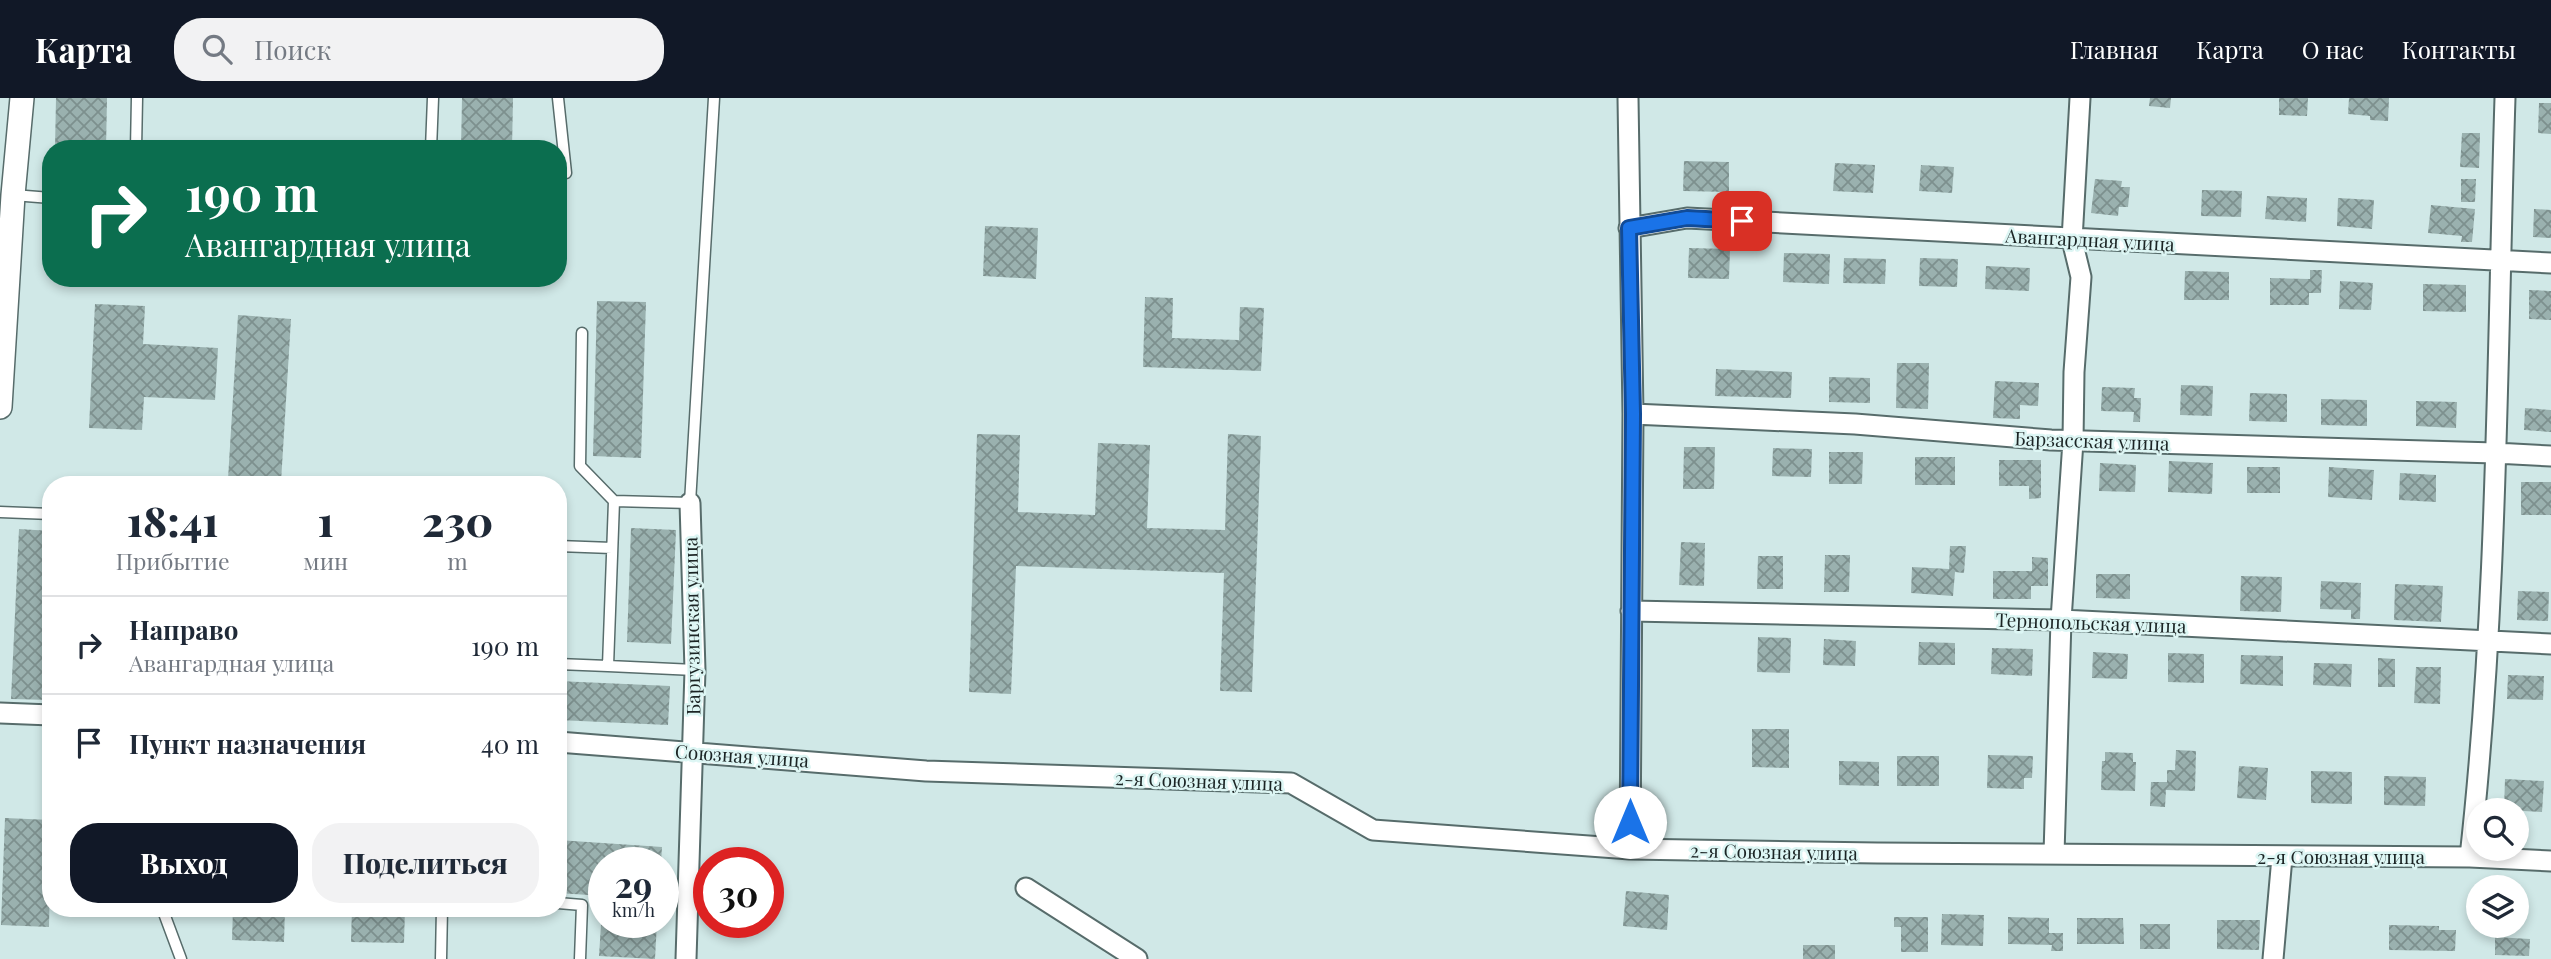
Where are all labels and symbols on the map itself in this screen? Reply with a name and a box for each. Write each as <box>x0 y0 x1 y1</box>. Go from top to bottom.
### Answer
pin <box>1712 191 1772 251</box>
street label: Авангардная улица <box>2004 222 2176 256</box>
street label: Барзасская улица <box>2014 424 2171 456</box>
street label: Баргузинская улица <box>676 536 706 715</box>
street label: Тернопольская улица <box>1995 606 2187 638</box>
street label: Союзная улица <box>674 737 811 773</box>
street label: 2-я Союзная улица <box>1115 764 1284 796</box>
position arrow <box>1593 785 1667 859</box>
street label: 2-я Союзная улица <box>1690 837 1859 865</box>
street label: 2-я Союзная улица <box>2257 843 2425 869</box>
speed limit sign: 30 <box>693 847 784 938</box>

